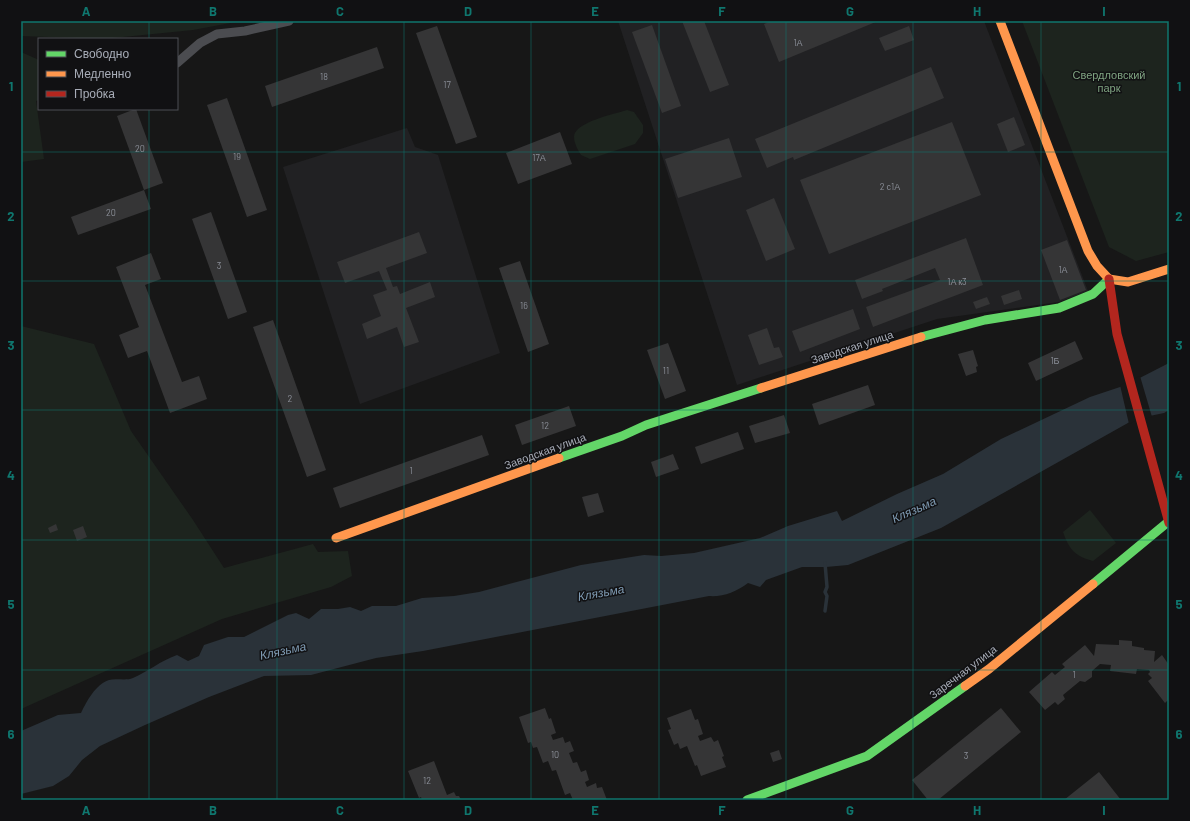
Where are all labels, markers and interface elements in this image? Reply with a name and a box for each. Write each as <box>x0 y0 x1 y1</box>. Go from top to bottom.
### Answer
text: A <box>82 3 91 19</box>
text: B <box>209 3 217 19</box>
text: C <box>336 3 344 19</box>
text: D <box>464 3 472 19</box>
text: E <box>591 3 599 19</box>
text: F <box>718 3 726 19</box>
text: G <box>846 3 854 19</box>
text: H <box>973 3 981 19</box>
text: I <box>1102 3 1106 19</box>
house number: 1А <box>793 37 803 48</box>
legend <box>38 38 178 110</box>
text: Свободно <box>74 46 129 61</box>
text: Медленно <box>74 66 131 81</box>
park label: Свердловский парк <box>1072 68 1146 94</box>
house number: 18 <box>320 71 328 82</box>
text: 1 <box>9 78 13 94</box>
text: 1 <box>1177 78 1181 94</box>
house number: 17 <box>443 79 451 90</box>
text: Пробка <box>74 86 115 101</box>
house number: 20 <box>135 143 145 154</box>
house number: 19 <box>233 151 241 162</box>
house number: 17А <box>532 152 546 163</box>
house number: 2 с1А <box>880 181 900 192</box>
house number: 20 <box>106 207 116 218</box>
text: 2 <box>7 208 15 224</box>
text: 2 <box>1175 208 1183 224</box>
house number: 3 <box>217 260 222 271</box>
house number: 1А <box>1058 264 1068 275</box>
house number: 1А к3 <box>947 276 967 287</box>
house number: 16 <box>520 300 528 311</box>
street label: Заводская улица <box>809 327 896 366</box>
text: 3 <box>7 337 15 353</box>
text: 3 <box>1175 337 1183 353</box>
house number: 1Б <box>1050 355 1060 366</box>
house number: 11 <box>663 365 669 376</box>
house number: 2 <box>288 393 293 404</box>
house number: 12 <box>541 420 549 431</box>
street label: Заводская улица <box>502 429 588 471</box>
house number: 1 <box>409 465 413 476</box>
text: 4 <box>7 467 15 483</box>
text: 4 <box>1175 467 1183 483</box>
water label: Клязьма <box>889 493 938 525</box>
water label: Клязьма <box>576 581 626 603</box>
text: 5 <box>7 596 15 612</box>
text: 5 <box>1175 596 1183 612</box>
water label: Клязьма <box>258 638 308 662</box>
street label: Заречная улица <box>926 642 1000 701</box>
house number: 1 <box>1072 669 1076 680</box>
text: 6 <box>8 726 15 742</box>
text: 6 <box>1176 726 1183 742</box>
house number: 10 <box>551 749 559 760</box>
house number: 3 <box>964 750 969 761</box>
house number: 12 <box>423 775 431 786</box>
text: A <box>82 802 91 818</box>
text: B <box>209 802 217 818</box>
text: C <box>336 802 344 818</box>
text: D <box>464 802 472 818</box>
text: E <box>591 802 599 818</box>
text: F <box>718 802 726 818</box>
text: G <box>846 802 854 818</box>
text: H <box>973 802 981 818</box>
text: I <box>1102 802 1106 818</box>

